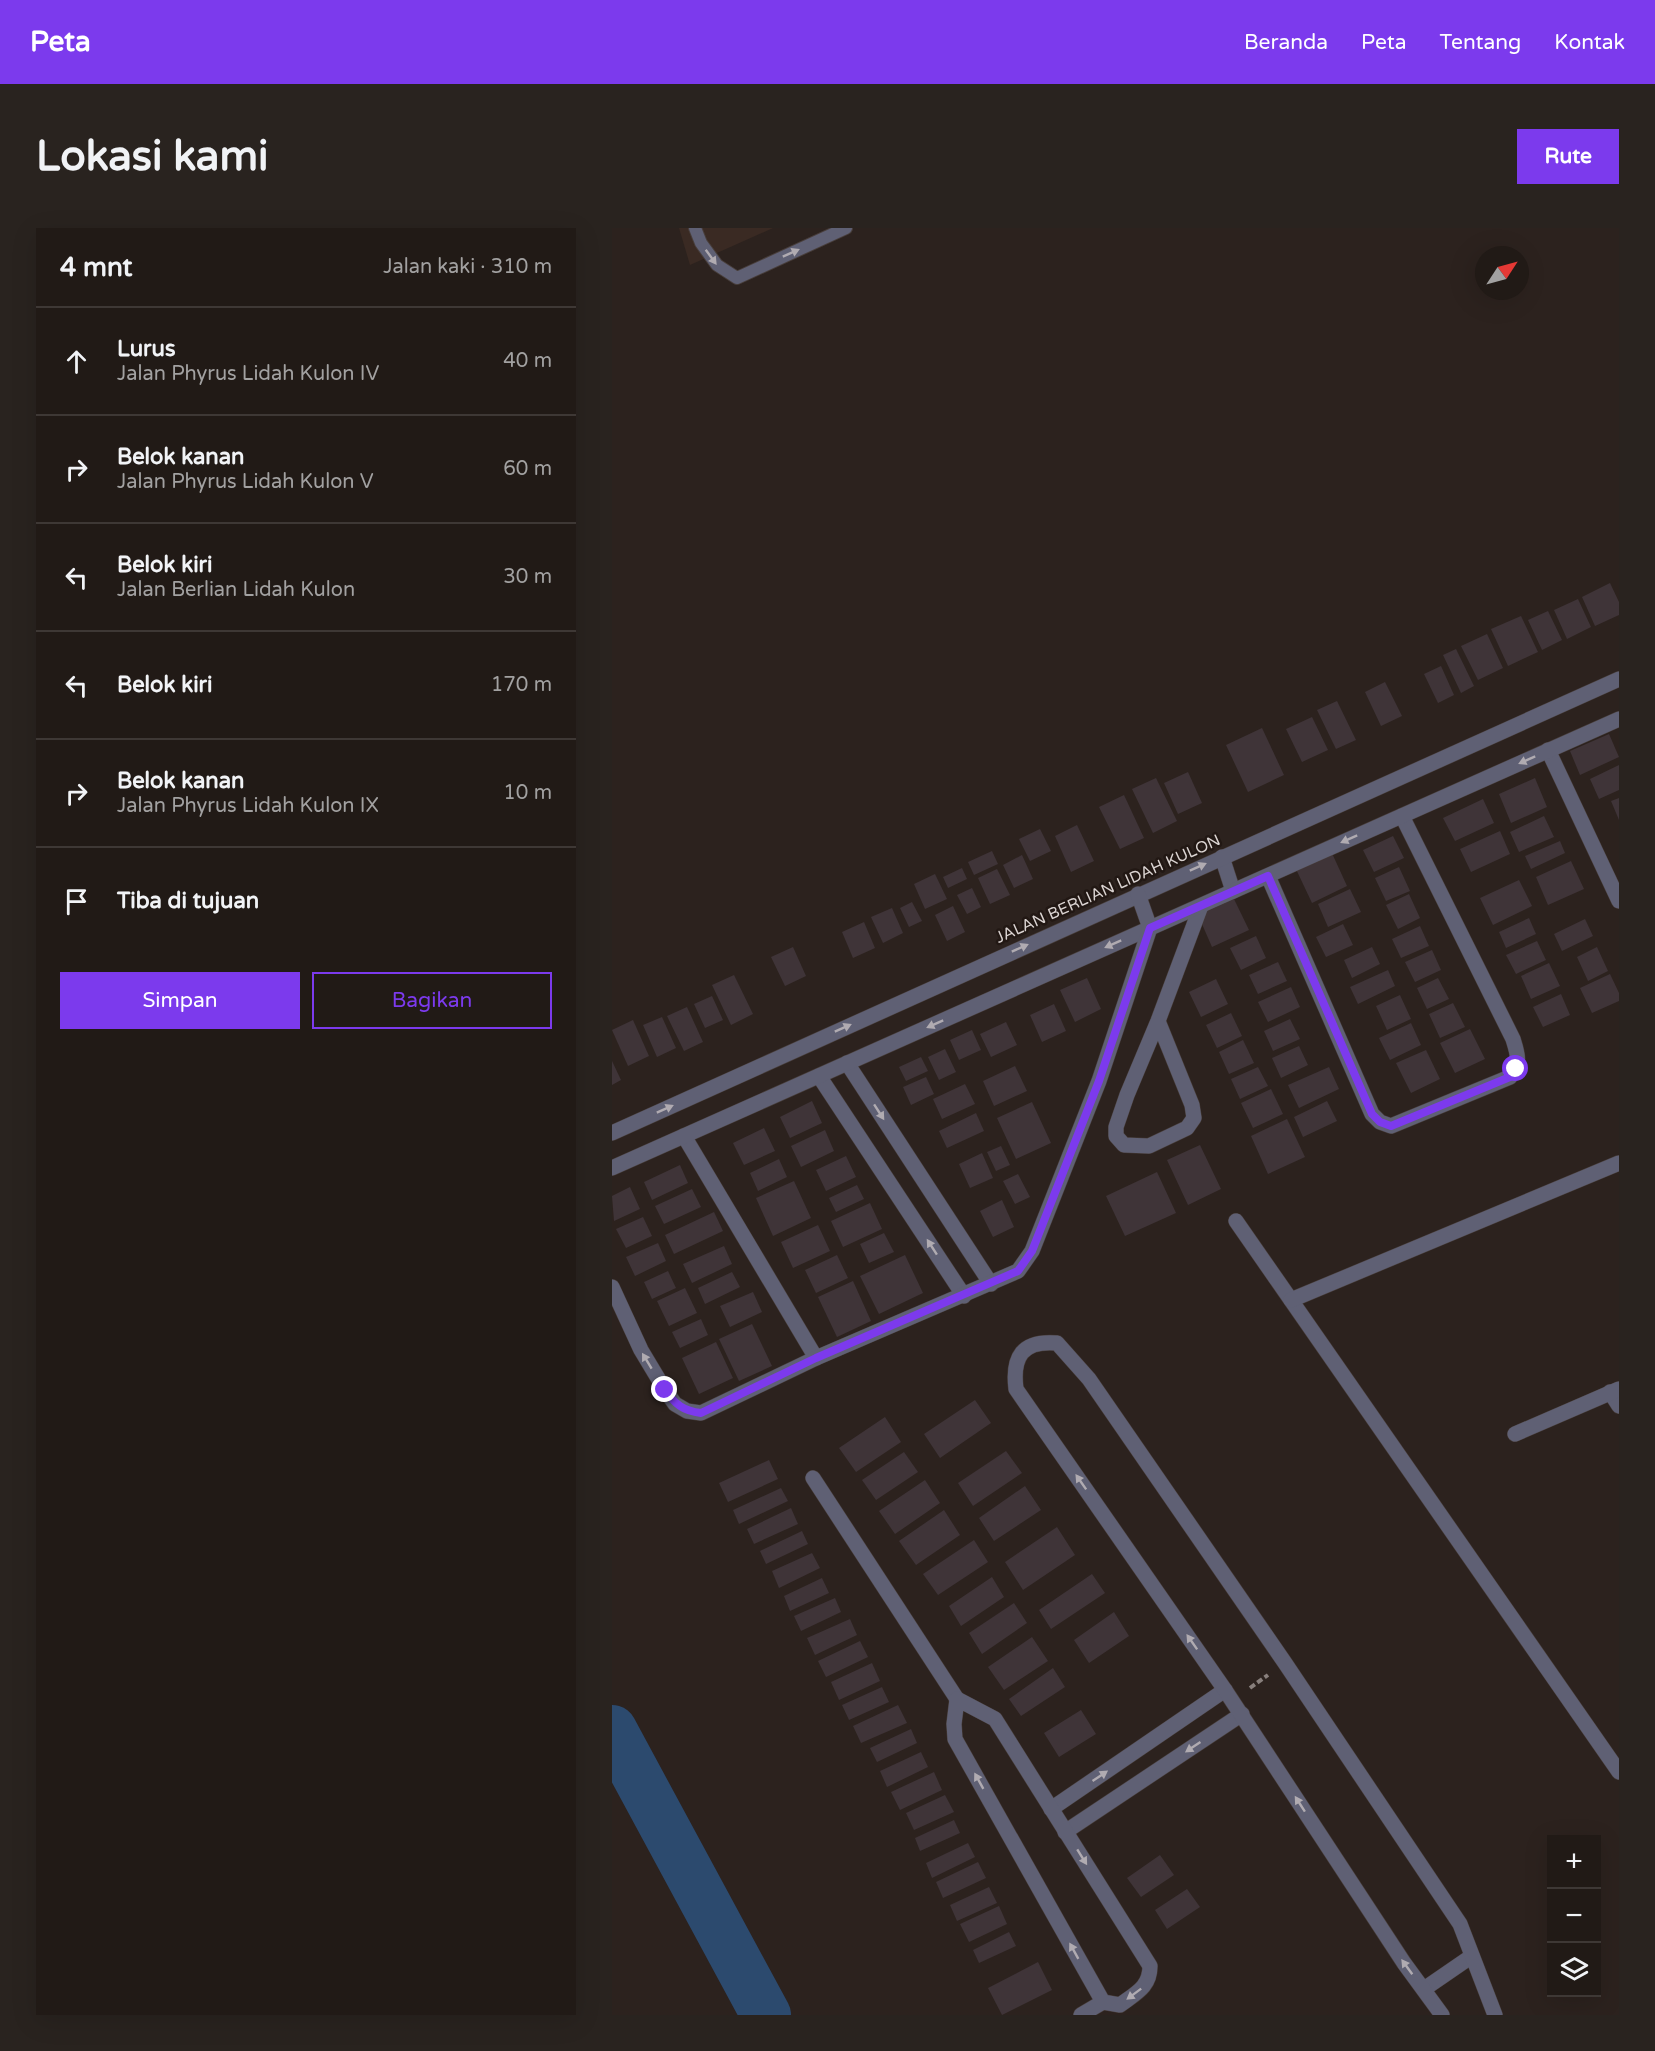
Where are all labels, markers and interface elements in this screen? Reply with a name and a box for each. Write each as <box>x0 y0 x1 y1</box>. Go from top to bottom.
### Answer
text: Peta <box>30 25 91 59</box>
text: Beranda <box>1244 30 1328 55</box>
text: Peta <box>1361 30 1407 55</box>
text: Tentang <box>1440 30 1521 55</box>
text: Kontak <box>1554 30 1625 55</box>
button: Rute <box>1517 129 1619 184</box>
text: Lokasi kami <box>36 131 268 182</box>
north arrow <box>1475 246 1529 300</box>
one-way arrow <box>705 249 717 265</box>
one-way arrow <box>782 249 799 258</box>
text: 4 mnt <box>60 252 132 283</box>
text: Jalan kaki · 310 m <box>383 255 552 279</box>
text: Lurus <box>117 336 175 362</box>
icon: ahead <box>60 345 93 378</box>
text: 40 m <box>503 349 552 373</box>
text: Jalan Phyrus Lidah Kulon IV <box>117 362 379 386</box>
text: Belok kanan <box>117 444 244 470</box>
icon: right <box>60 453 93 486</box>
text: 60 m <box>503 457 552 481</box>
text: Jalan Phyrus Lidah Kulon V <box>117 470 374 494</box>
text: Belok kiri <box>117 552 213 578</box>
icon: left <box>60 561 93 594</box>
text: 30 m <box>503 565 552 589</box>
text: Jalan Berlian Lidah Kulon <box>117 578 355 602</box>
icon: left <box>60 669 93 702</box>
text: Belok kiri <box>117 672 213 698</box>
text: 170 m <box>491 673 552 697</box>
one-way arrow <box>1518 755 1536 765</box>
text: Belok kanan <box>117 768 244 794</box>
icon: right <box>60 777 93 810</box>
text: 10 m <box>503 781 552 805</box>
text: Jalan Phyrus Lidah Kulon IX <box>117 794 379 818</box>
street label: JALAN BERLIAN LIDAH KULON <box>992 830 1224 948</box>
one-way arrow <box>1340 835 1358 845</box>
one-way arrow <box>1189 862 1207 872</box>
icon: arrive <box>60 885 93 918</box>
text: Tiba di tujuan <box>117 888 259 914</box>
one-way arrow <box>1105 940 1122 949</box>
one-way arrow <box>1012 943 1029 952</box>
button: Simpan <box>60 972 300 1029</box>
button: Bagikan <box>312 972 552 1029</box>
one-way arrow <box>927 1019 944 1028</box>
one-way arrow <box>834 1024 851 1033</box>
route start <box>1502 1055 1528 1081</box>
one-way arrow <box>657 1104 675 1114</box>
one-way arrow <box>873 1104 884 1120</box>
one-way arrow <box>926 1239 938 1255</box>
one-way arrow <box>641 1353 652 1369</box>
route end <box>651 1376 677 1402</box>
one-way arrow <box>1075 1475 1087 1491</box>
one-way arrow <box>1186 1635 1198 1651</box>
one-way arrow <box>1185 1741 1201 1752</box>
one-way arrow <box>1091 1770 1107 1782</box>
one-way arrow <box>974 1772 984 1789</box>
one-way arrow <box>1295 1796 1306 1813</box>
map controls <box>1547 1835 1601 1997</box>
button: + <box>1547 1835 1601 1889</box>
one-way arrow <box>1076 1849 1087 1866</box>
button: − <box>1547 1889 1601 1943</box>
one-way arrow <box>1069 1943 1080 1959</box>
button: layers <box>1547 1943 1601 1997</box>
one-way arrow <box>1402 1960 1414 1975</box>
one-way arrow <box>1127 1988 1143 2000</box>

